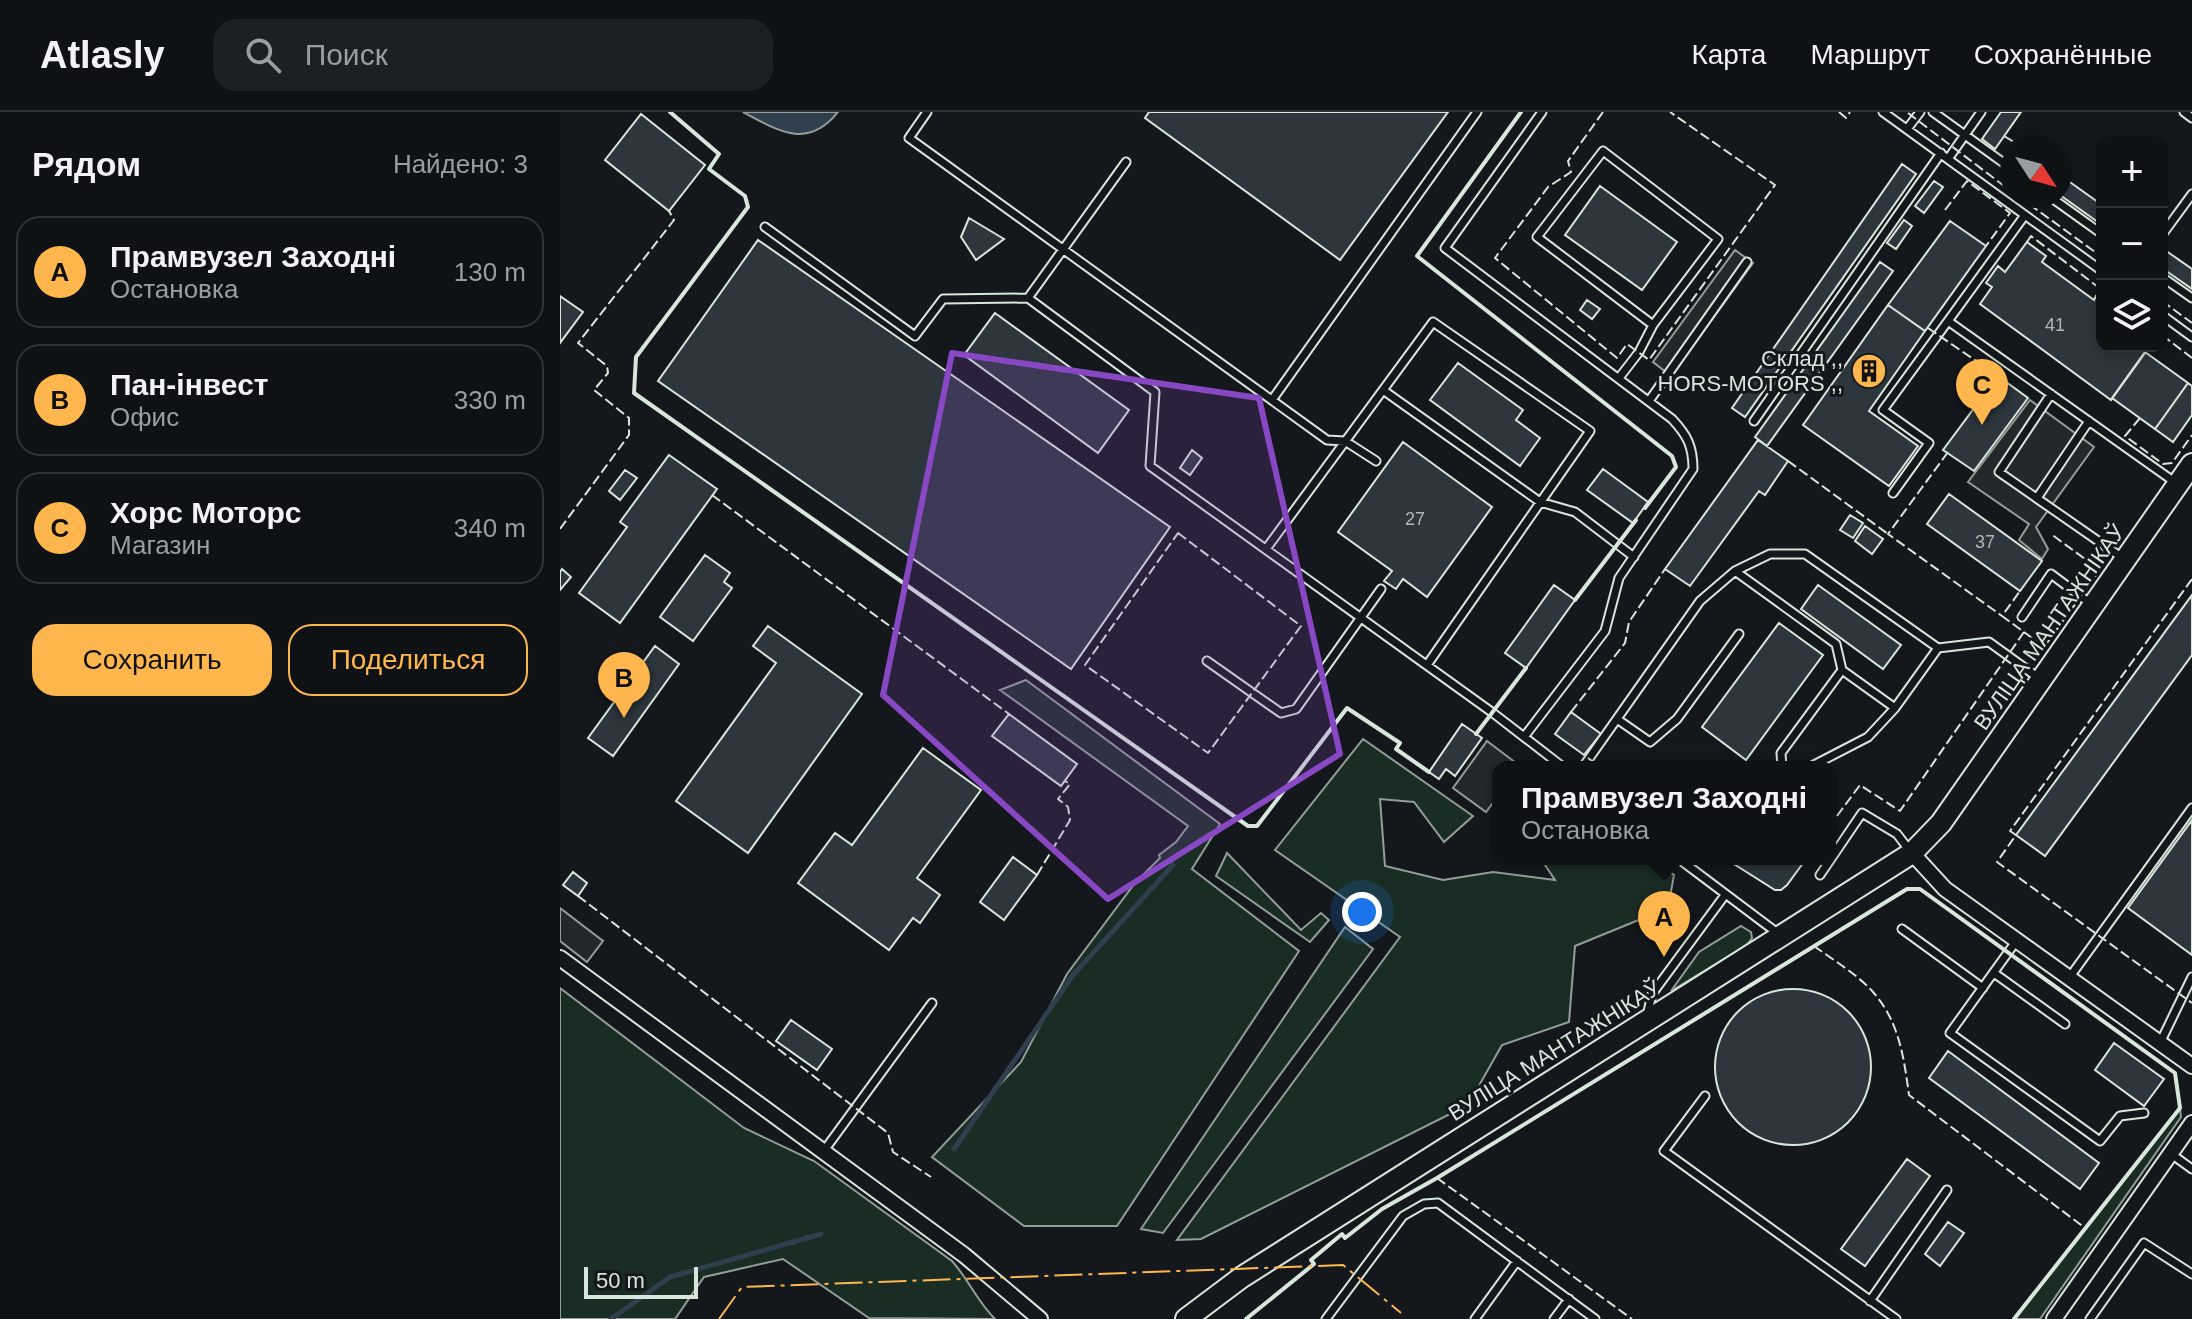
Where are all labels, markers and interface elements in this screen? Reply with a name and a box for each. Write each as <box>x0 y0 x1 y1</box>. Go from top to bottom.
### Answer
search box <box>213 19 773 91</box>
icon: search <box>241 33 285 77</box>
text: Atlasly <box>40 34 165 76</box>
text: Поиск <box>305 38 388 71</box>
text: Карта <box>1691 39 1766 70</box>
text: Маршрут <box>1810 39 1930 70</box>
text: Сохранённые <box>1974 39 2152 70</box>
north arrow <box>2000 136 2072 208</box>
map controls <box>2096 136 2168 352</box>
button: + <box>2096 136 2168 208</box>
text: Рядом <box>32 145 141 183</box>
text: Найдено: 3 <box>393 149 528 179</box>
button: − <box>2096 208 2168 280</box>
text: Прамвузел Заходні <box>110 240 396 273</box>
text: A <box>51 257 69 287</box>
text: 130 m <box>454 257 526 287</box>
text: Остановка <box>110 274 238 304</box>
button: layers <box>2096 280 2168 352</box>
house number: 41 <box>2045 315 2065 335</box>
place label: Склад ,, HORS-MOTORS ,, <box>1658 346 1843 396</box>
building icon: Склад ,, HORS-MOTORS ,, <box>1850 352 1888 390</box>
pin: C <box>1956 359 2008 425</box>
text: Пан-інвест <box>110 368 269 401</box>
text: B <box>51 385 69 415</box>
text: 330 m <box>454 385 526 415</box>
text: Офис <box>110 402 179 432</box>
text: Хорс Моторс <box>110 496 301 529</box>
house number: 27 <box>1405 509 1425 529</box>
text: C <box>51 513 69 543</box>
text: 340 m <box>454 513 526 543</box>
street label: ВУЛІЦА МАНТАЖНІКАЎ <box>1968 518 2130 735</box>
text: Магазин <box>110 530 210 560</box>
house number: 37 <box>1975 532 1995 552</box>
button: Сохранить <box>32 624 272 696</box>
button: Поделиться <box>288 624 528 696</box>
pin: B <box>598 652 650 718</box>
popup <box>1492 761 1836 865</box>
text: Прамвузел Заходні <box>1521 781 1807 814</box>
text: Остановка <box>1521 815 1649 845</box>
pin: A <box>1638 891 1690 957</box>
your location <box>1342 892 1382 932</box>
street label: ВУЛІЦА МАНТАЖНІКАЎ <box>1443 974 1666 1126</box>
scale bar <box>584 1263 698 1299</box>
text: 50 m <box>596 1268 645 1293</box>

